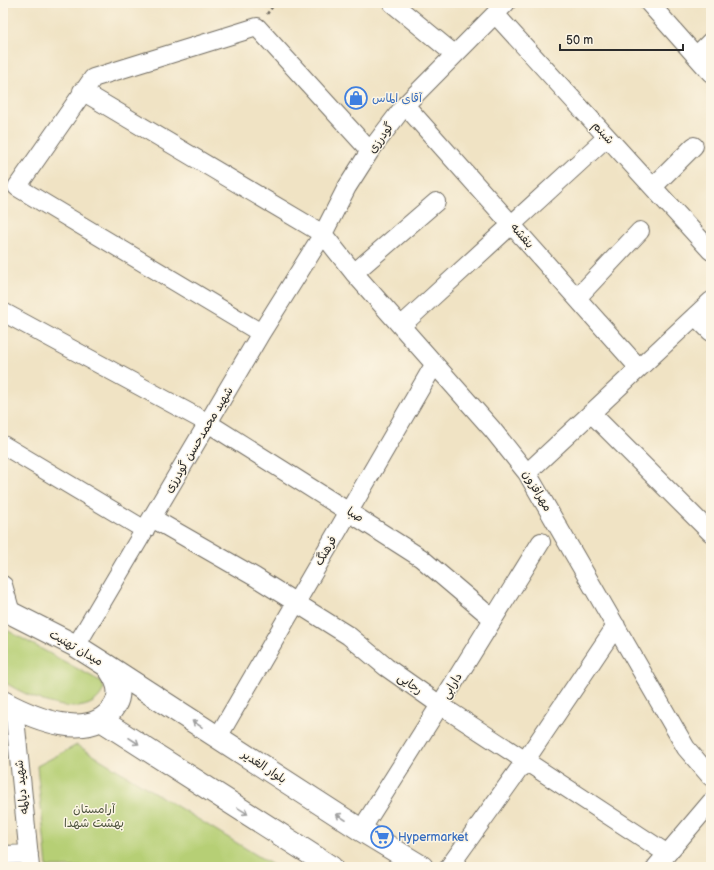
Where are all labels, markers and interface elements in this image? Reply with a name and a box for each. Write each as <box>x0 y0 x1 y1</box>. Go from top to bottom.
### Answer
scale bar <box>560 26 683 52</box>
text: 50 m <box>566 33 593 48</box>
shop icon: آقای الماس <box>343 85 369 111</box>
place label: آقای الماس <box>372 91 423 106</box>
street label: شبنم <box>588 118 617 148</box>
street label: گودرزی <box>365 120 397 156</box>
street label: بنفشه <box>507 220 537 252</box>
street label: شهید محمدحسن گودرزی <box>161 384 237 496</box>
street label: مهرافزون <box>519 468 555 514</box>
street label: صبا <box>344 504 366 526</box>
street label: فرهنگ <box>312 533 340 569</box>
street label: میدان تهنیت <box>46 627 106 669</box>
street label: رجایی <box>395 670 425 698</box>
street label: دارابی <box>438 670 466 702</box>
one-way arrow <box>192 720 203 728</box>
one-way arrow <box>128 737 139 745</box>
street label: بلوار الغدیر <box>238 747 289 787</box>
street label: شهید دیالمه <box>12 759 32 815</box>
park label: آرامستان بهشت شهدا <box>64 802 124 831</box>
one-way arrow <box>237 807 248 815</box>
one-way arrow <box>336 813 347 821</box>
supermarket icon: Hypermarket <box>369 824 395 850</box>
place label: Hypermarket <box>398 830 468 845</box>

